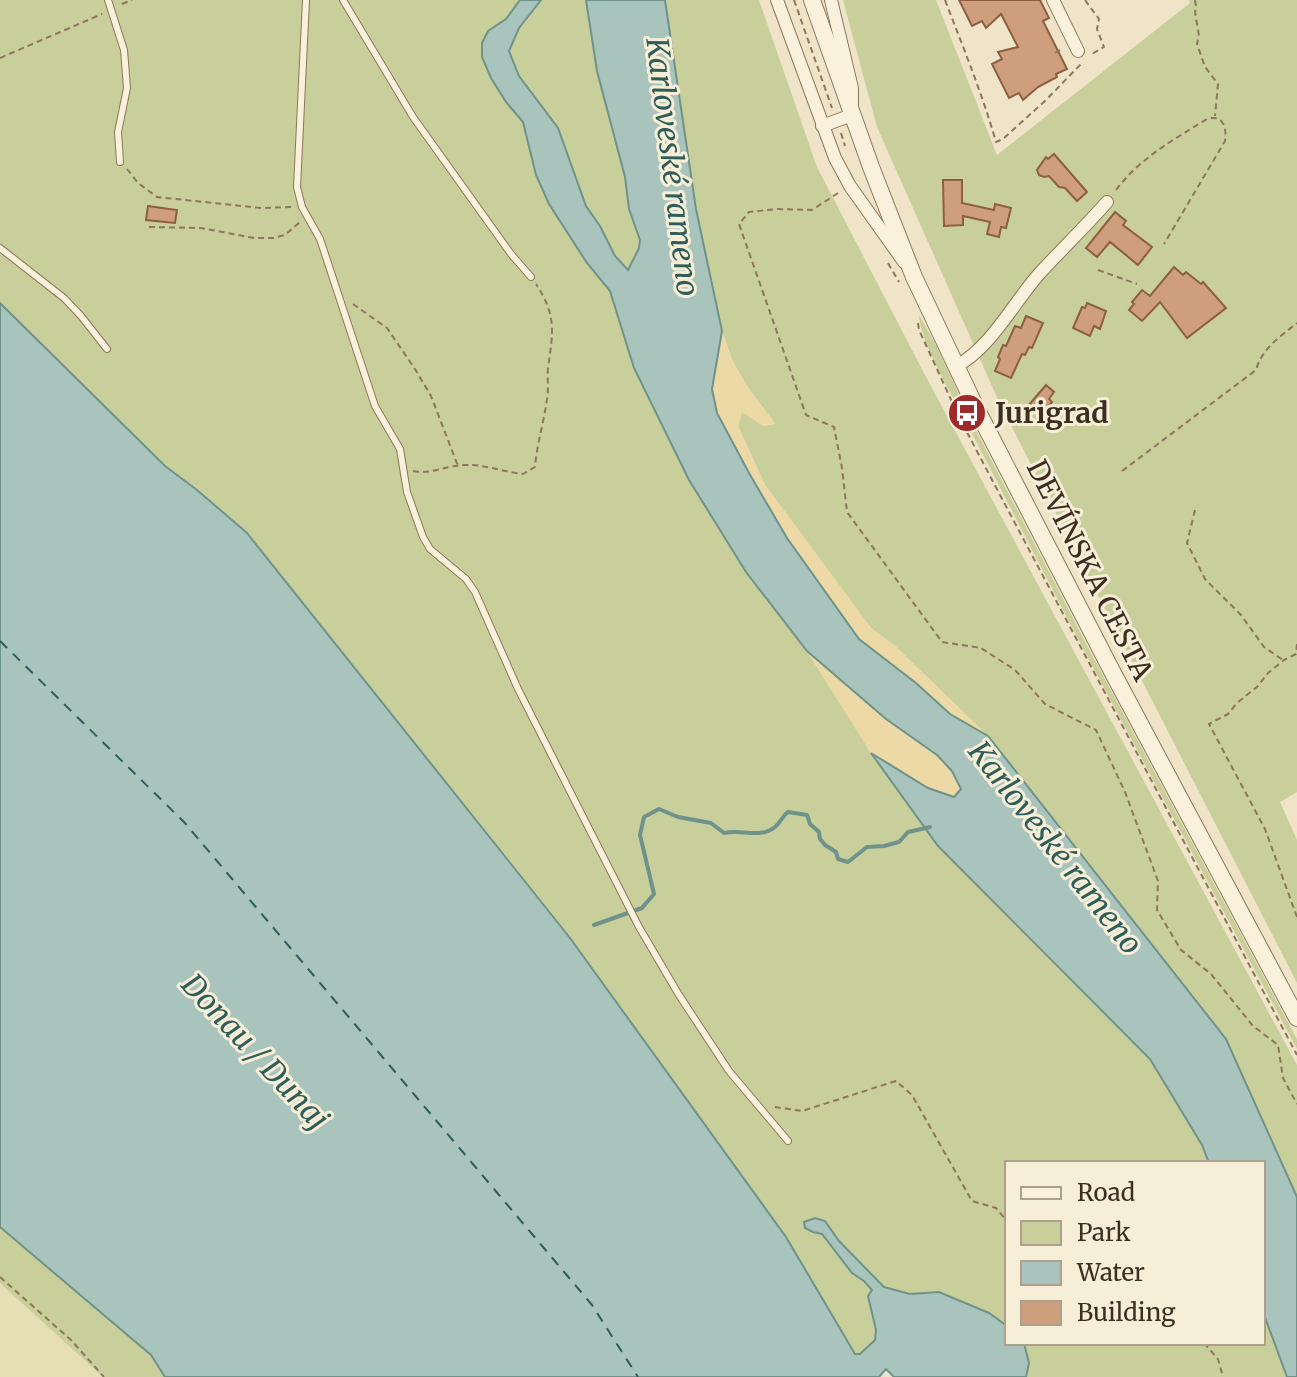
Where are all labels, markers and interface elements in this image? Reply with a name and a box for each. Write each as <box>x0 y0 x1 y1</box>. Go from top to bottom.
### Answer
water label: Karloveské rameno <box>638 34 708 298</box>
bus stop icon: Jurigrad <box>946 392 988 434</box>
place label: Jurigrad <box>994 395 1109 431</box>
street label: DEVÍNSKA CESTA <box>1019 453 1161 687</box>
water label: Karloveské rameno <box>960 732 1151 962</box>
water label: Donau / Dunaj <box>173 965 338 1137</box>
legend <box>1005 1161 1265 1345</box>
text: Road <box>1077 1177 1135 1208</box>
text: Park <box>1077 1217 1131 1248</box>
text: Water <box>1076 1257 1145 1288</box>
text: Building <box>1077 1297 1176 1328</box>

